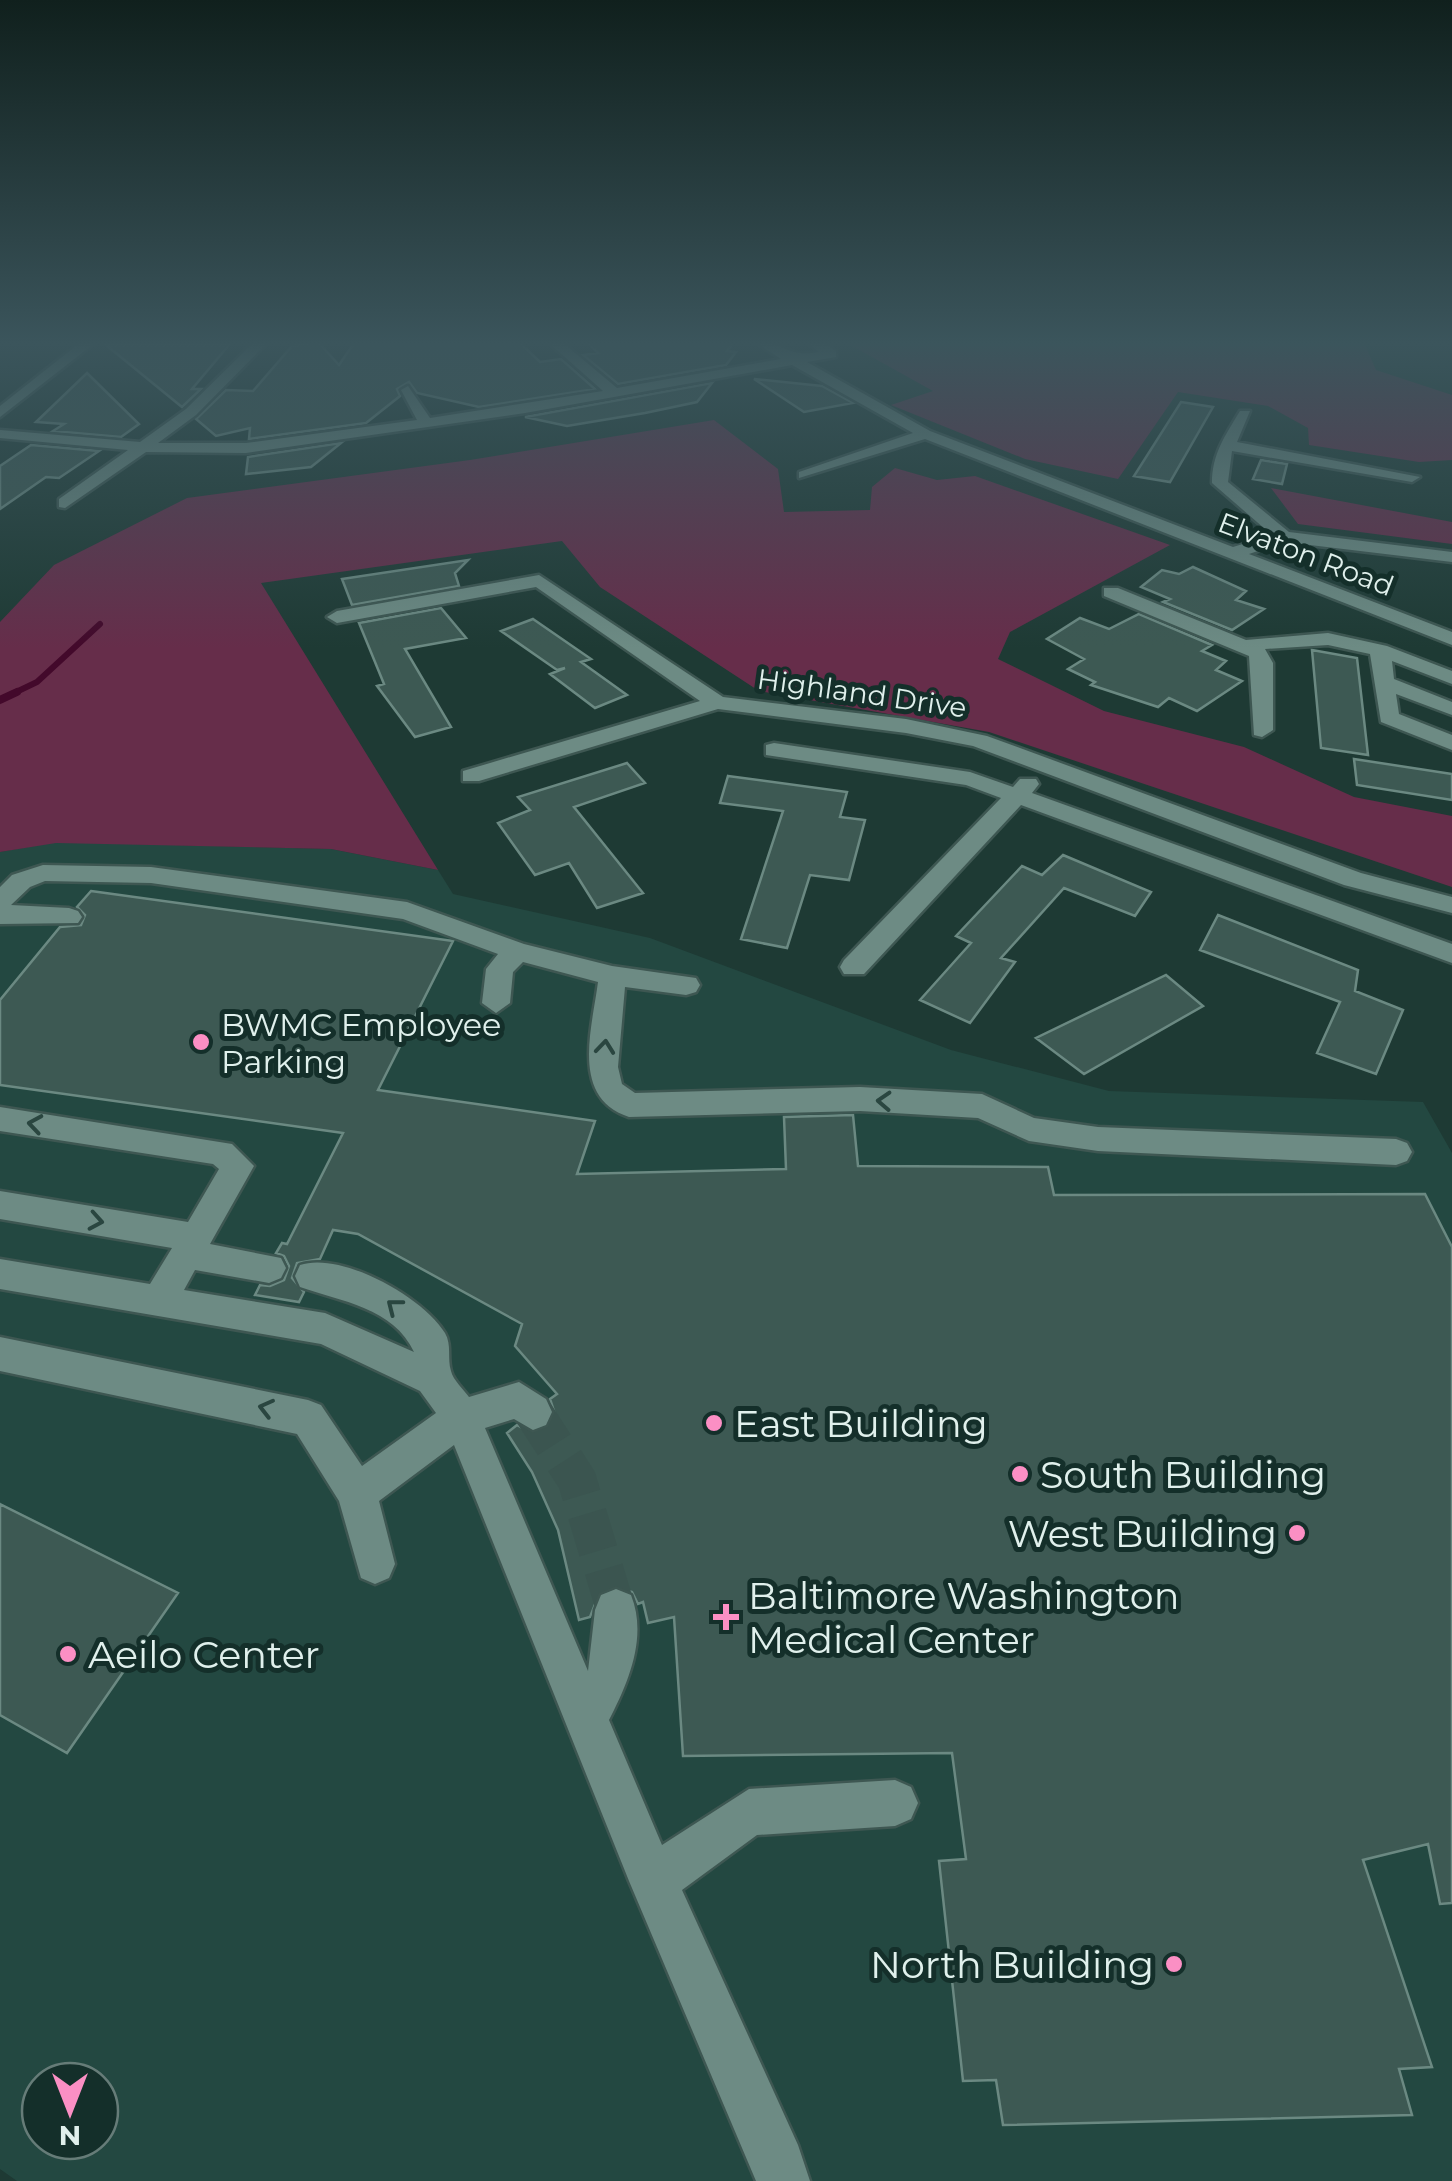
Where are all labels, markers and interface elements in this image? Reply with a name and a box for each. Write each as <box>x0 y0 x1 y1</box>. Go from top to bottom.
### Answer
street label: Elvaton Road <box>1213 505 1399 603</box>
street label: Highland Drive <box>755 661 969 725</box>
place label: BWMC Employee Parking <box>221 1005 501 1081</box>
marker: BWMC Employee Parking <box>190 1031 212 1053</box>
one-way arrow <box>594 1039 616 1055</box>
one-way arrow <box>876 1090 892 1111</box>
one-way arrow <box>26 1115 43 1136</box>
one-way arrow <box>88 1210 104 1231</box>
one-way arrow <box>387 1301 405 1318</box>
one-way arrow <box>258 1399 275 1420</box>
place label: East Building <box>734 1400 988 1447</box>
marker: East Building <box>703 1412 725 1434</box>
place label: South Building <box>1040 1451 1326 1498</box>
marker: South Building <box>1009 1463 1031 1485</box>
place label: West Building <box>1008 1510 1277 1557</box>
marker: West Building <box>1286 1522 1308 1544</box>
place label: Baltimore Washington Medical Center <box>748 1572 1179 1663</box>
marker: Baltimore Washington Medical Center <box>713 1604 739 1630</box>
place label: Aeilo Center <box>88 1631 320 1678</box>
marker: Aeilo Center <box>57 1643 79 1665</box>
place label: North Building <box>870 1941 1154 1988</box>
marker: North Building <box>1163 1953 1185 1975</box>
north arrow <box>20 2061 120 2161</box>
text: N <box>59 2119 81 2153</box>

